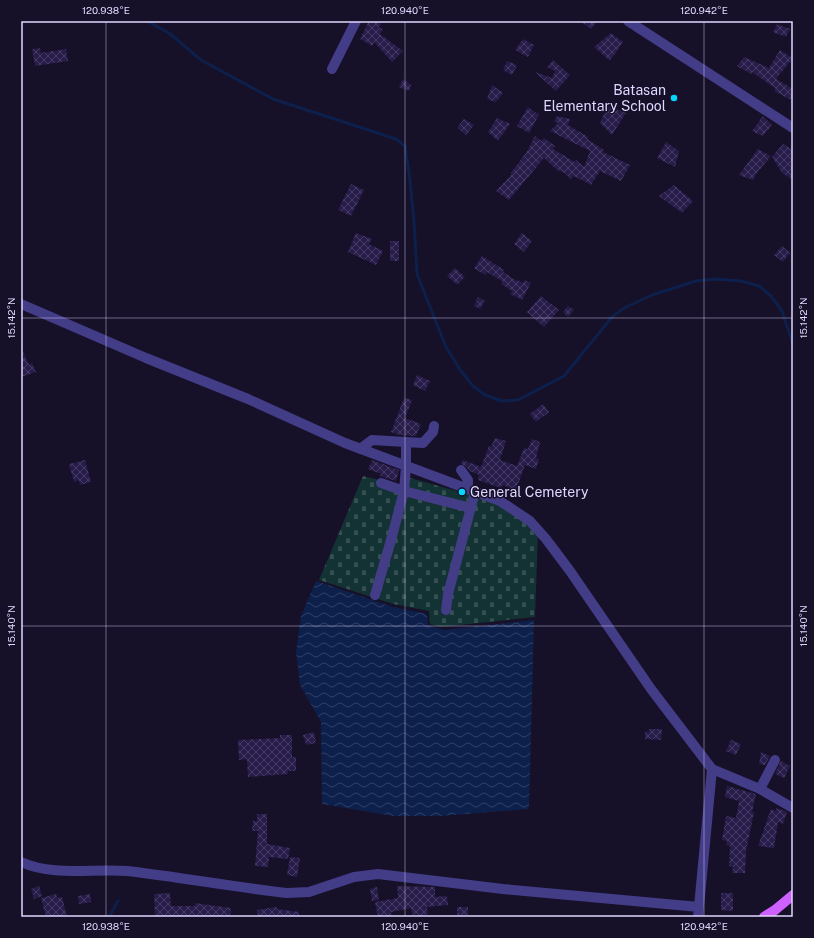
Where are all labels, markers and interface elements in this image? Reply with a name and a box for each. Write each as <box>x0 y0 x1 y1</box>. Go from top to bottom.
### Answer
text: 120.938°E <box>82 4 130 16</box>
text: 120.940°E <box>381 4 429 16</box>
text: 120.942°E <box>680 4 728 16</box>
place label: Batasan Elementary School <box>543 82 666 114</box>
marker: Batasan Elementary School <box>669 93 679 103</box>
text: 15.142°N <box>5 297 17 339</box>
text: 15.142°N <box>797 297 809 339</box>
place label: General Cemetery <box>470 484 589 500</box>
marker: General Cemetery <box>457 487 467 497</box>
text: 15.140°N <box>5 605 17 647</box>
text: 15.140°N <box>797 605 809 647</box>
text: 120.938°E <box>82 920 130 932</box>
text: 120.940°E <box>381 920 429 932</box>
text: 120.942°E <box>680 920 728 932</box>

